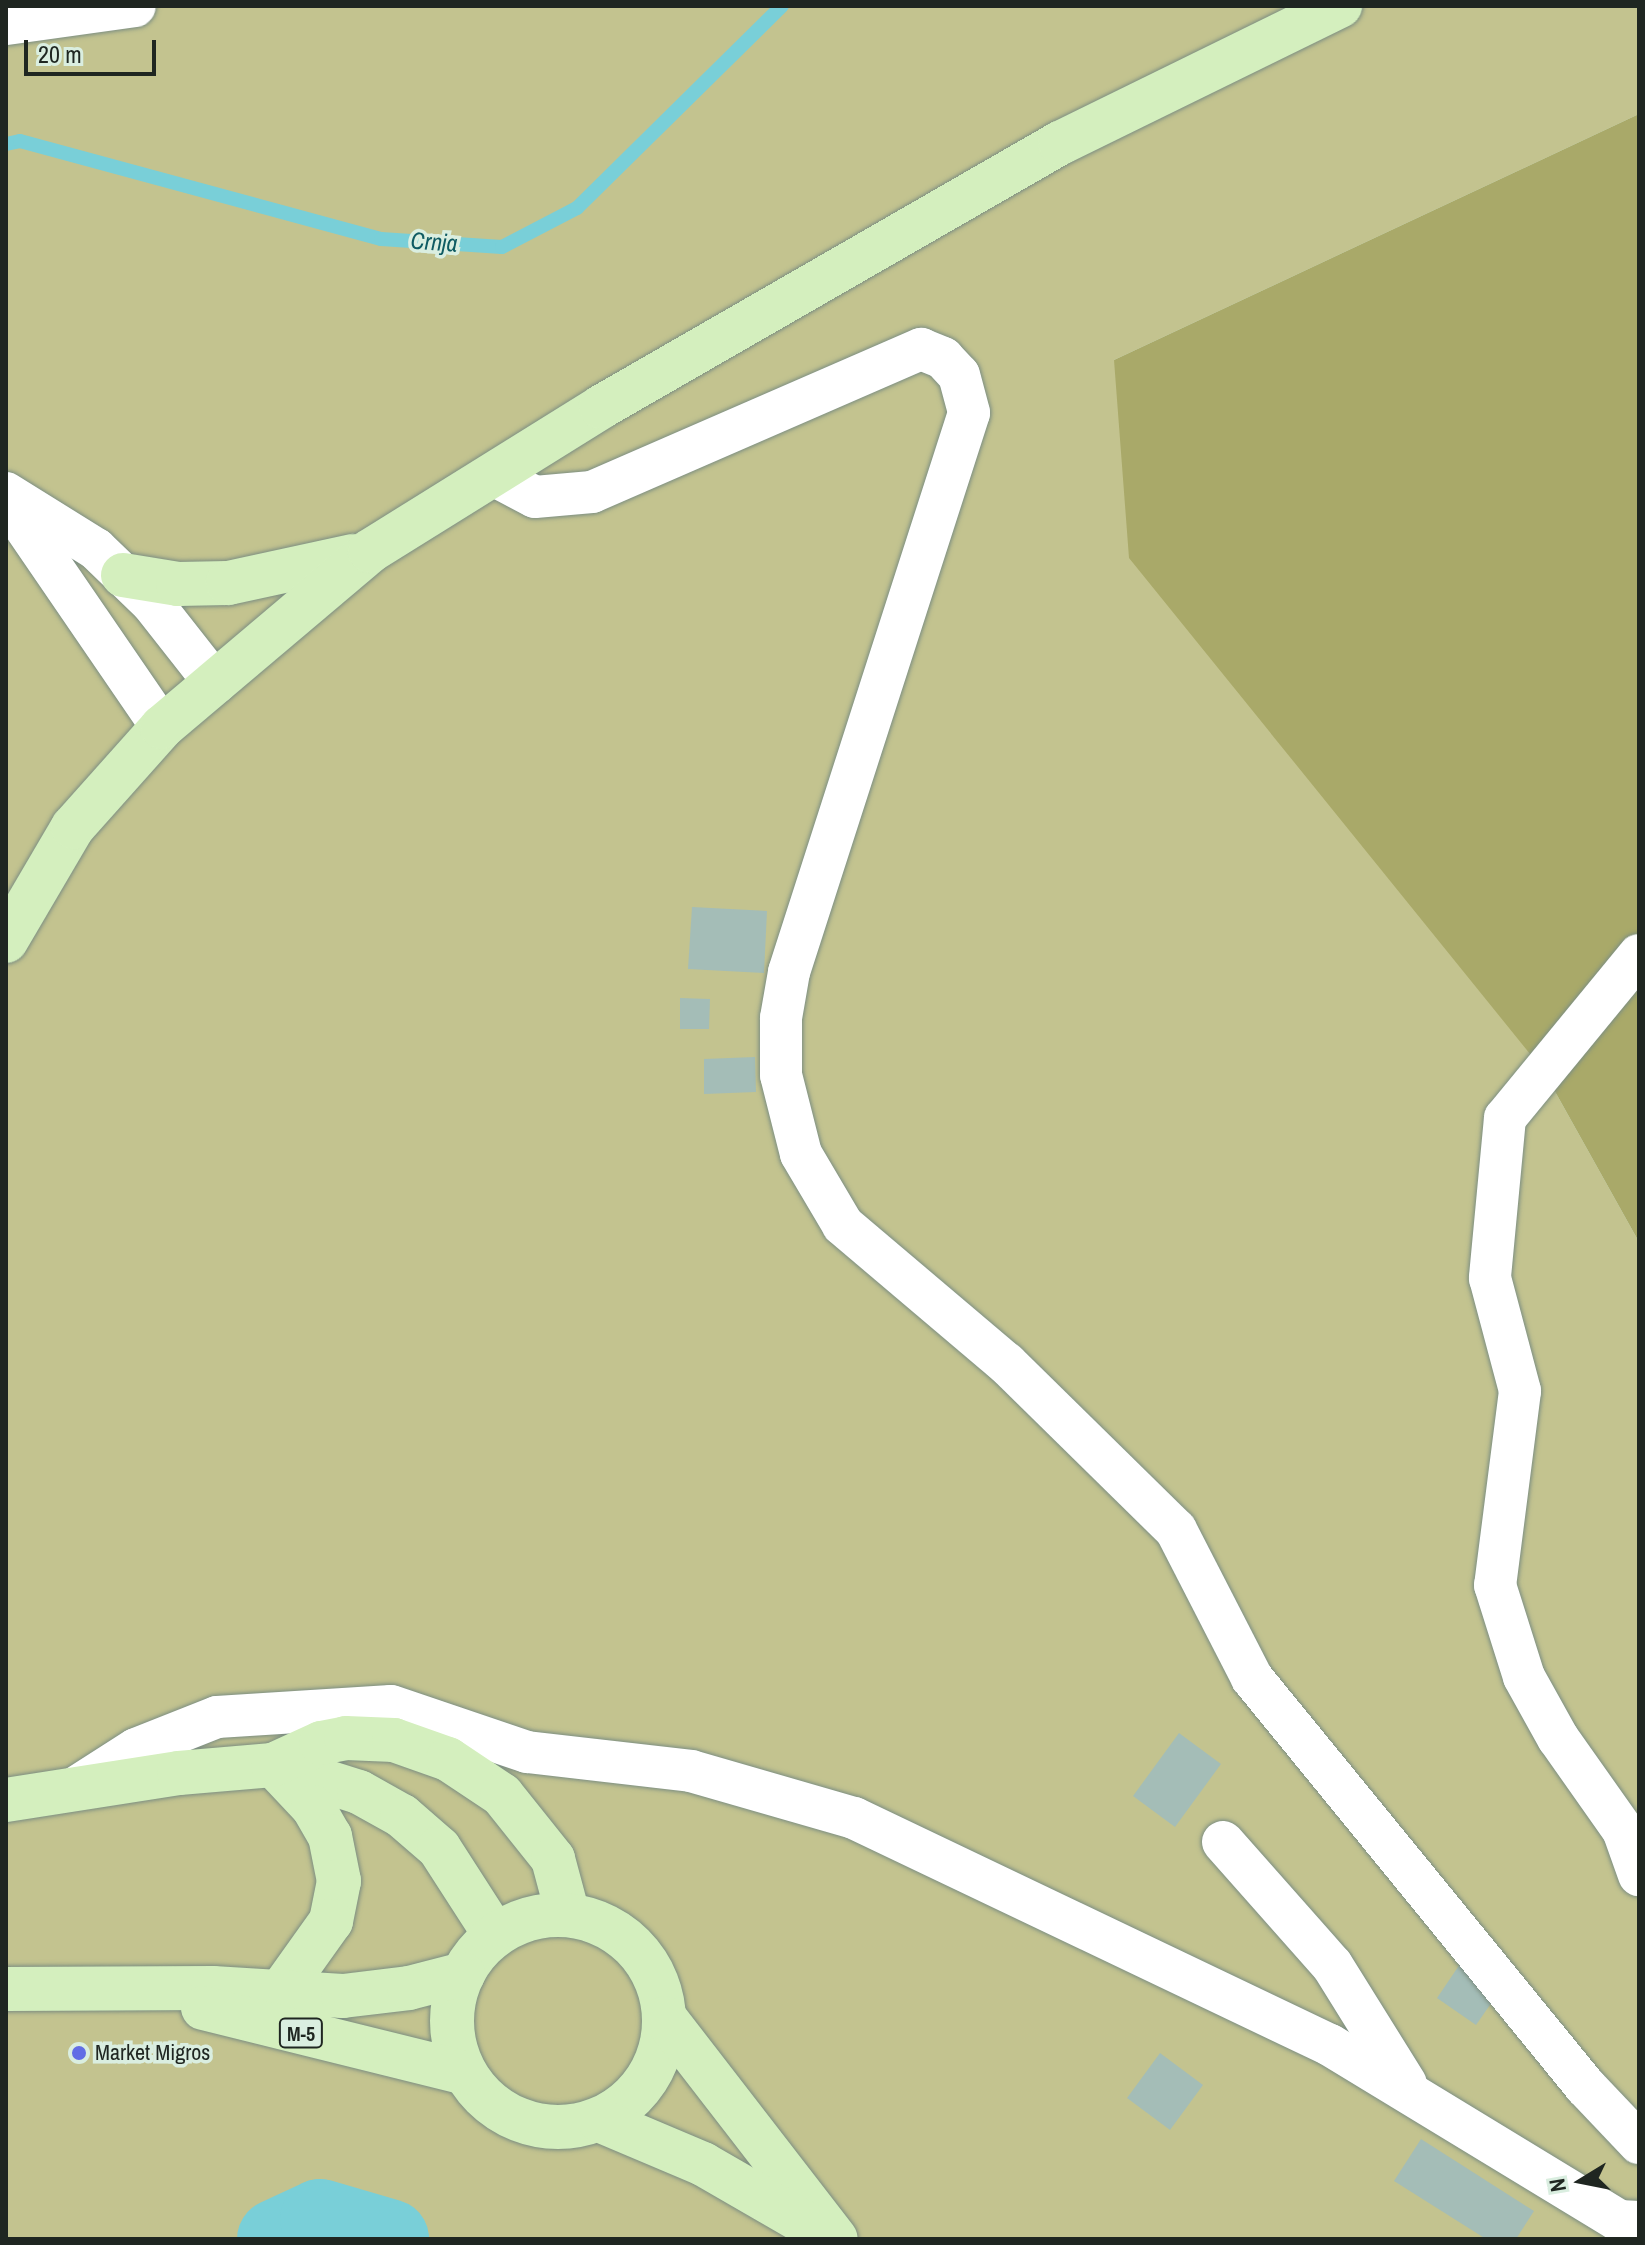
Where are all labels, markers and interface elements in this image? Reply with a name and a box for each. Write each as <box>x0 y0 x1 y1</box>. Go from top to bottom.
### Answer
scale bar <box>28 24 160 74</box>
text: 20 m <box>38 38 82 70</box>
water label: Crnja <box>410 226 458 258</box>
road number: M-5 <box>277 2017 325 2049</box>
place label: Market Migros <box>95 2040 210 2066</box>
marker: Market Migros <box>70 2044 88 2062</box>
north arrow <box>1541 2141 1621 2221</box>
text: N <box>1541 2176 1573 2194</box>

